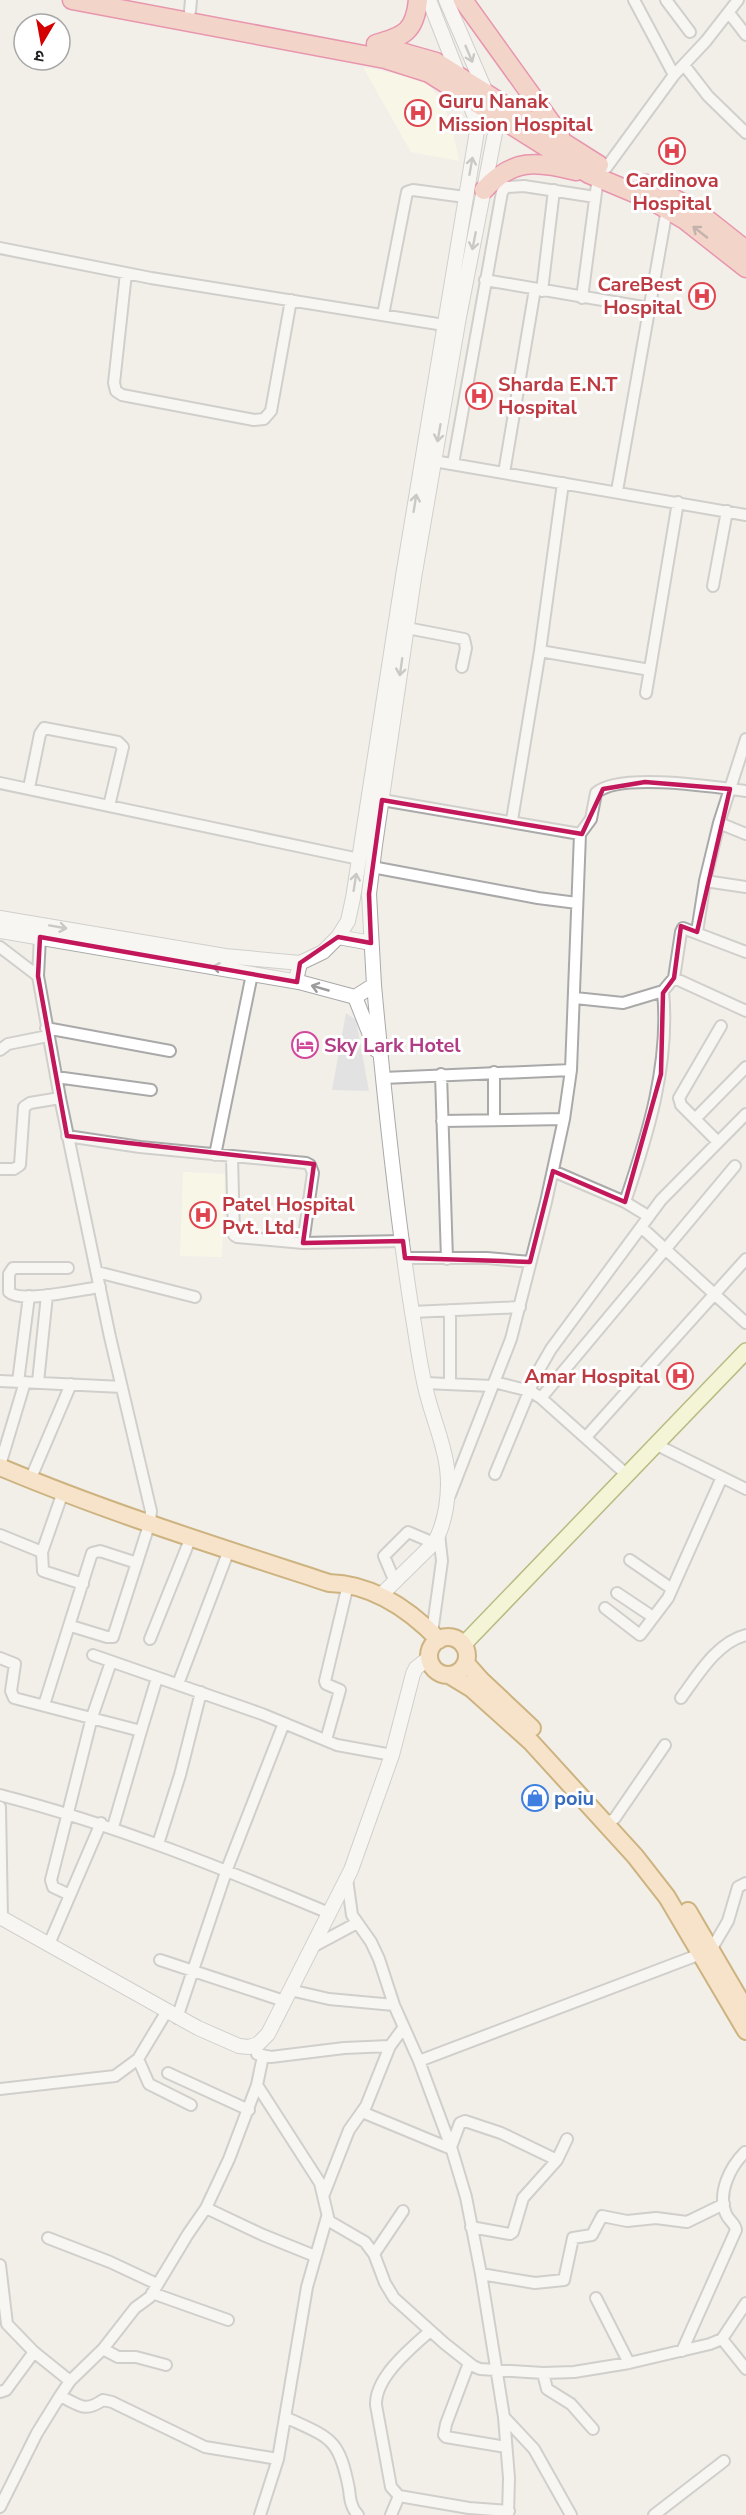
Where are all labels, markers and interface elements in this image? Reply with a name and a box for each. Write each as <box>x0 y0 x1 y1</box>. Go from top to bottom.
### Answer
north arrow <box>12 12 72 72</box>
text: उ <box>32 44 46 67</box>
one-way arrow <box>464 44 475 63</box>
place label: Guru Nanak Mission Hospital <box>438 88 593 138</box>
hospital icon: Guru Nanak Mission Hospital <box>403 98 433 128</box>
hospital icon: Cardinova Hospital <box>657 136 687 166</box>
one-way arrow <box>465 156 476 176</box>
place label: Cardinova Hospital <box>625 167 719 217</box>
one-way arrow <box>692 225 708 238</box>
one-way arrow <box>468 231 479 251</box>
place label: CareBest Hospital <box>597 271 683 321</box>
hospital icon: CareBest Hospital <box>687 281 717 311</box>
place label: Sharda E.N.T Hospital <box>498 371 618 421</box>
hospital icon: Sharda E.N.T Hospital <box>464 381 494 411</box>
one-way arrow <box>433 423 444 442</box>
one-way arrow <box>410 494 421 513</box>
one-way arrow <box>395 657 406 676</box>
one-way arrow <box>350 873 361 893</box>
one-way arrow <box>47 922 67 933</box>
one-way arrow <box>212 962 231 973</box>
one-way arrow <box>311 982 330 993</box>
hotel icon: Sky Lark Hotel <box>290 1030 320 1060</box>
place label: Sky Lark Hotel <box>324 1032 461 1059</box>
place label: Patel Hospital Pvt. Ltd. <box>222 1191 355 1241</box>
hospital icon: Patel Hospital Pvt. Ltd. <box>188 1200 218 1230</box>
hospital icon: Amar Hospital <box>665 1361 695 1391</box>
place label: Amar Hospital <box>525 1363 661 1390</box>
shop icon: poiu <box>520 1783 550 1813</box>
place label: poiu <box>554 1785 594 1812</box>

